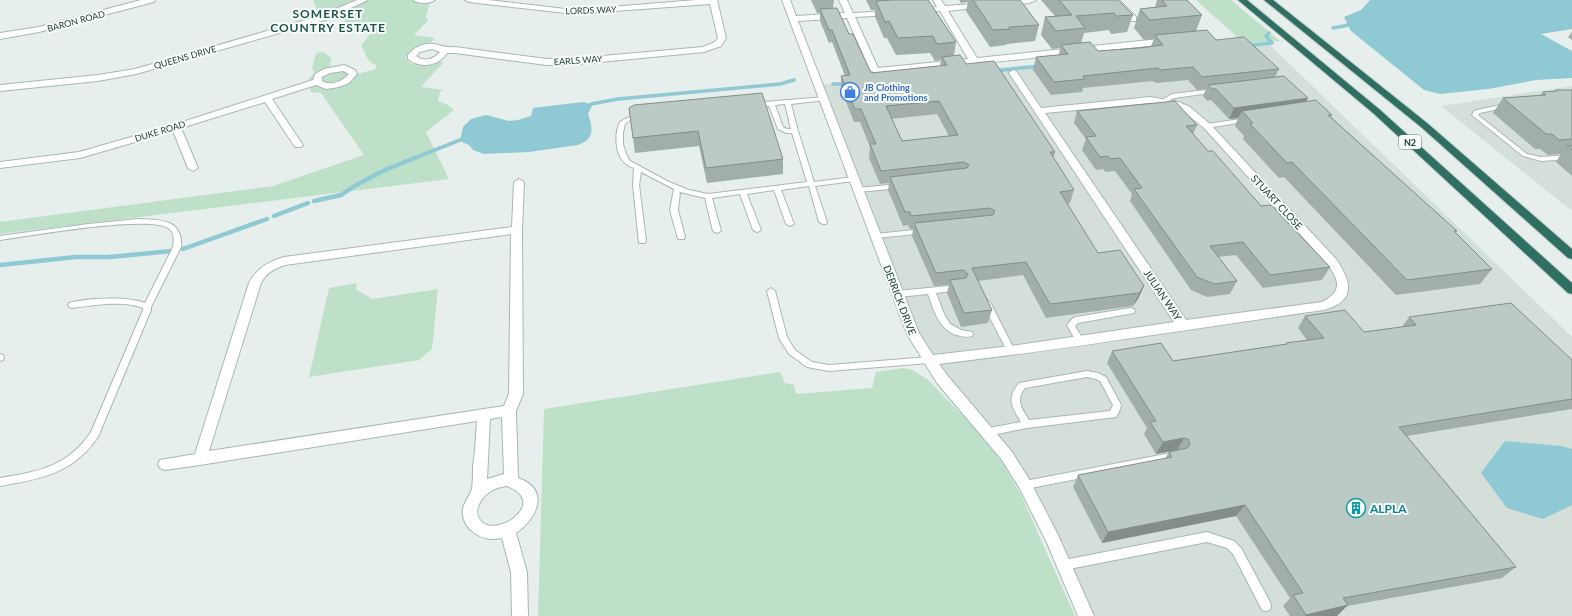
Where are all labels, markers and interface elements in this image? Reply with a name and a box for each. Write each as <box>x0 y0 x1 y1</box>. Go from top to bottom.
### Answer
street label: LORDS WAY <box>565 4 617 16</box>
district label: SOMERSET COUNTRY ESTATE <box>270 6 386 35</box>
street label: BARON ROAD <box>46 8 106 34</box>
street label: QUEENS DRIVE <box>152 43 218 71</box>
street label: EARLS WAY <box>553 53 603 67</box>
shop icon: JB Clothing and Promotions <box>839 81 861 103</box>
place label: JB Clothing and Promotions <box>864 82 927 103</box>
street label: DUKE ROAD <box>133 118 187 144</box>
road number: N2 <box>1399 135 1421 149</box>
street label: STUART CLOSE <box>1249 172 1305 232</box>
street label: DERRICK DRIVE <box>881 263 919 337</box>
street label: JULIAN WAY <box>1142 267 1185 323</box>
building icon: ALPLA <box>1345 497 1367 519</box>
place label: ALPLA <box>1369 501 1407 516</box>

